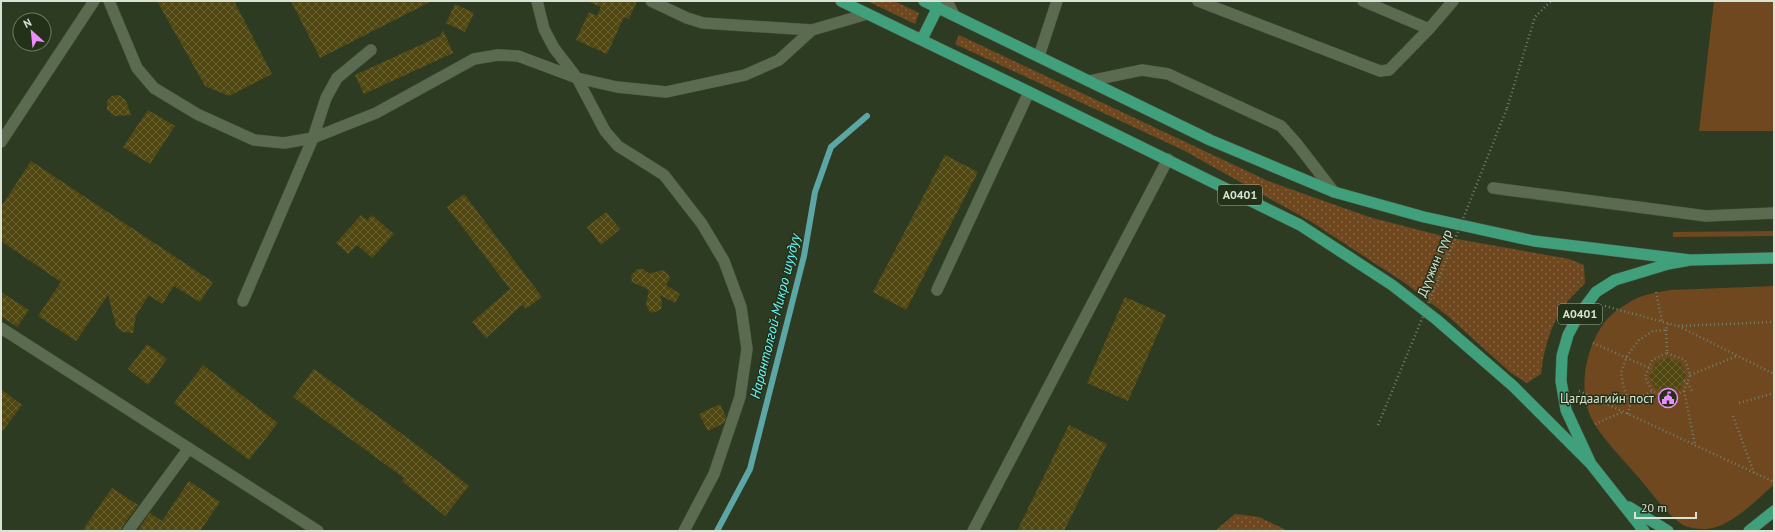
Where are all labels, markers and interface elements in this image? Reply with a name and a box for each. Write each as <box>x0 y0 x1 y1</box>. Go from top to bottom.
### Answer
north arrow <box>12 12 52 52</box>
text: N <box>21 15 34 31</box>
road number: A0401 <box>1218 185 1262 205</box>
street label: Дүүжин гүүр <box>1413 227 1456 300</box>
water label: Нарантолгой-Микро шуудуу <box>746 231 804 400</box>
road number: A0401 <box>1558 304 1602 324</box>
public building icon: Цагдаагийн пост <box>1657 387 1679 409</box>
place label: Цагдаагийн пост <box>1560 390 1655 407</box>
scale bar <box>1635 494 1696 520</box>
text: 20 m <box>1641 500 1667 515</box>

